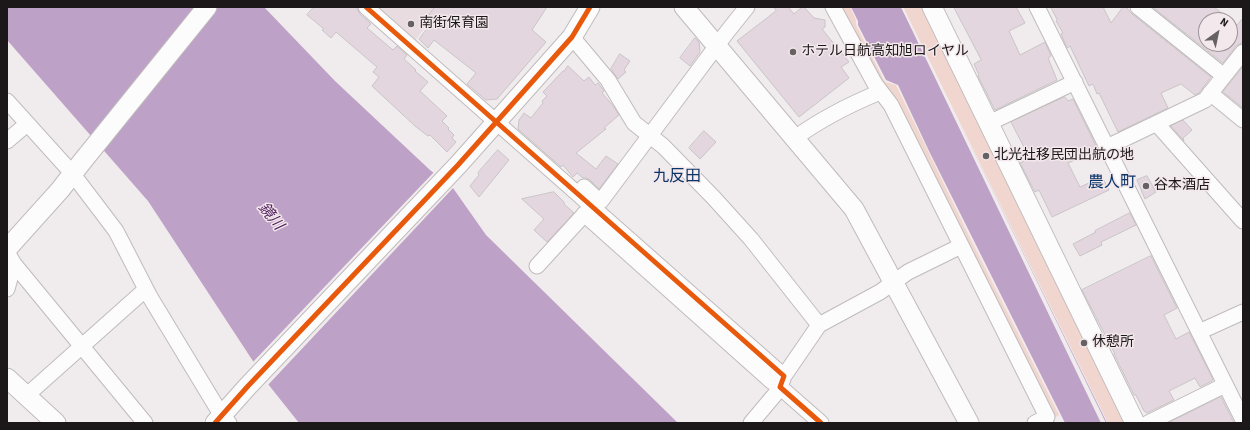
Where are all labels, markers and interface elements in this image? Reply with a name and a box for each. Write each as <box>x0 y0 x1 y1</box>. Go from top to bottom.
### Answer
north arrow <box>1198 12 1238 52</box>
text: N <box>1217 14 1231 31</box>
place label: 南街保育園 <box>419 16 489 32</box>
marker: 南街保育園 <box>406 19 416 29</box>
place label: ホテル日航高知旭ロイヤル <box>801 44 969 60</box>
marker: ホテル日航高知旭ロイヤル <box>788 47 798 57</box>
place label: 北光社移民団出航の地 <box>994 148 1134 164</box>
marker: 北光社移民団出航の地 <box>981 151 991 161</box>
district label: 九反田 <box>653 167 701 187</box>
district label: 農人町 <box>1088 173 1136 193</box>
place label: 谷本酒店 <box>1154 178 1210 194</box>
marker: 谷本酒店 <box>1141 181 1151 191</box>
water label: 鏡川 <box>254 200 286 234</box>
place label: 休憩所 <box>1092 335 1134 351</box>
marker: 休憩所 <box>1079 338 1089 348</box>

